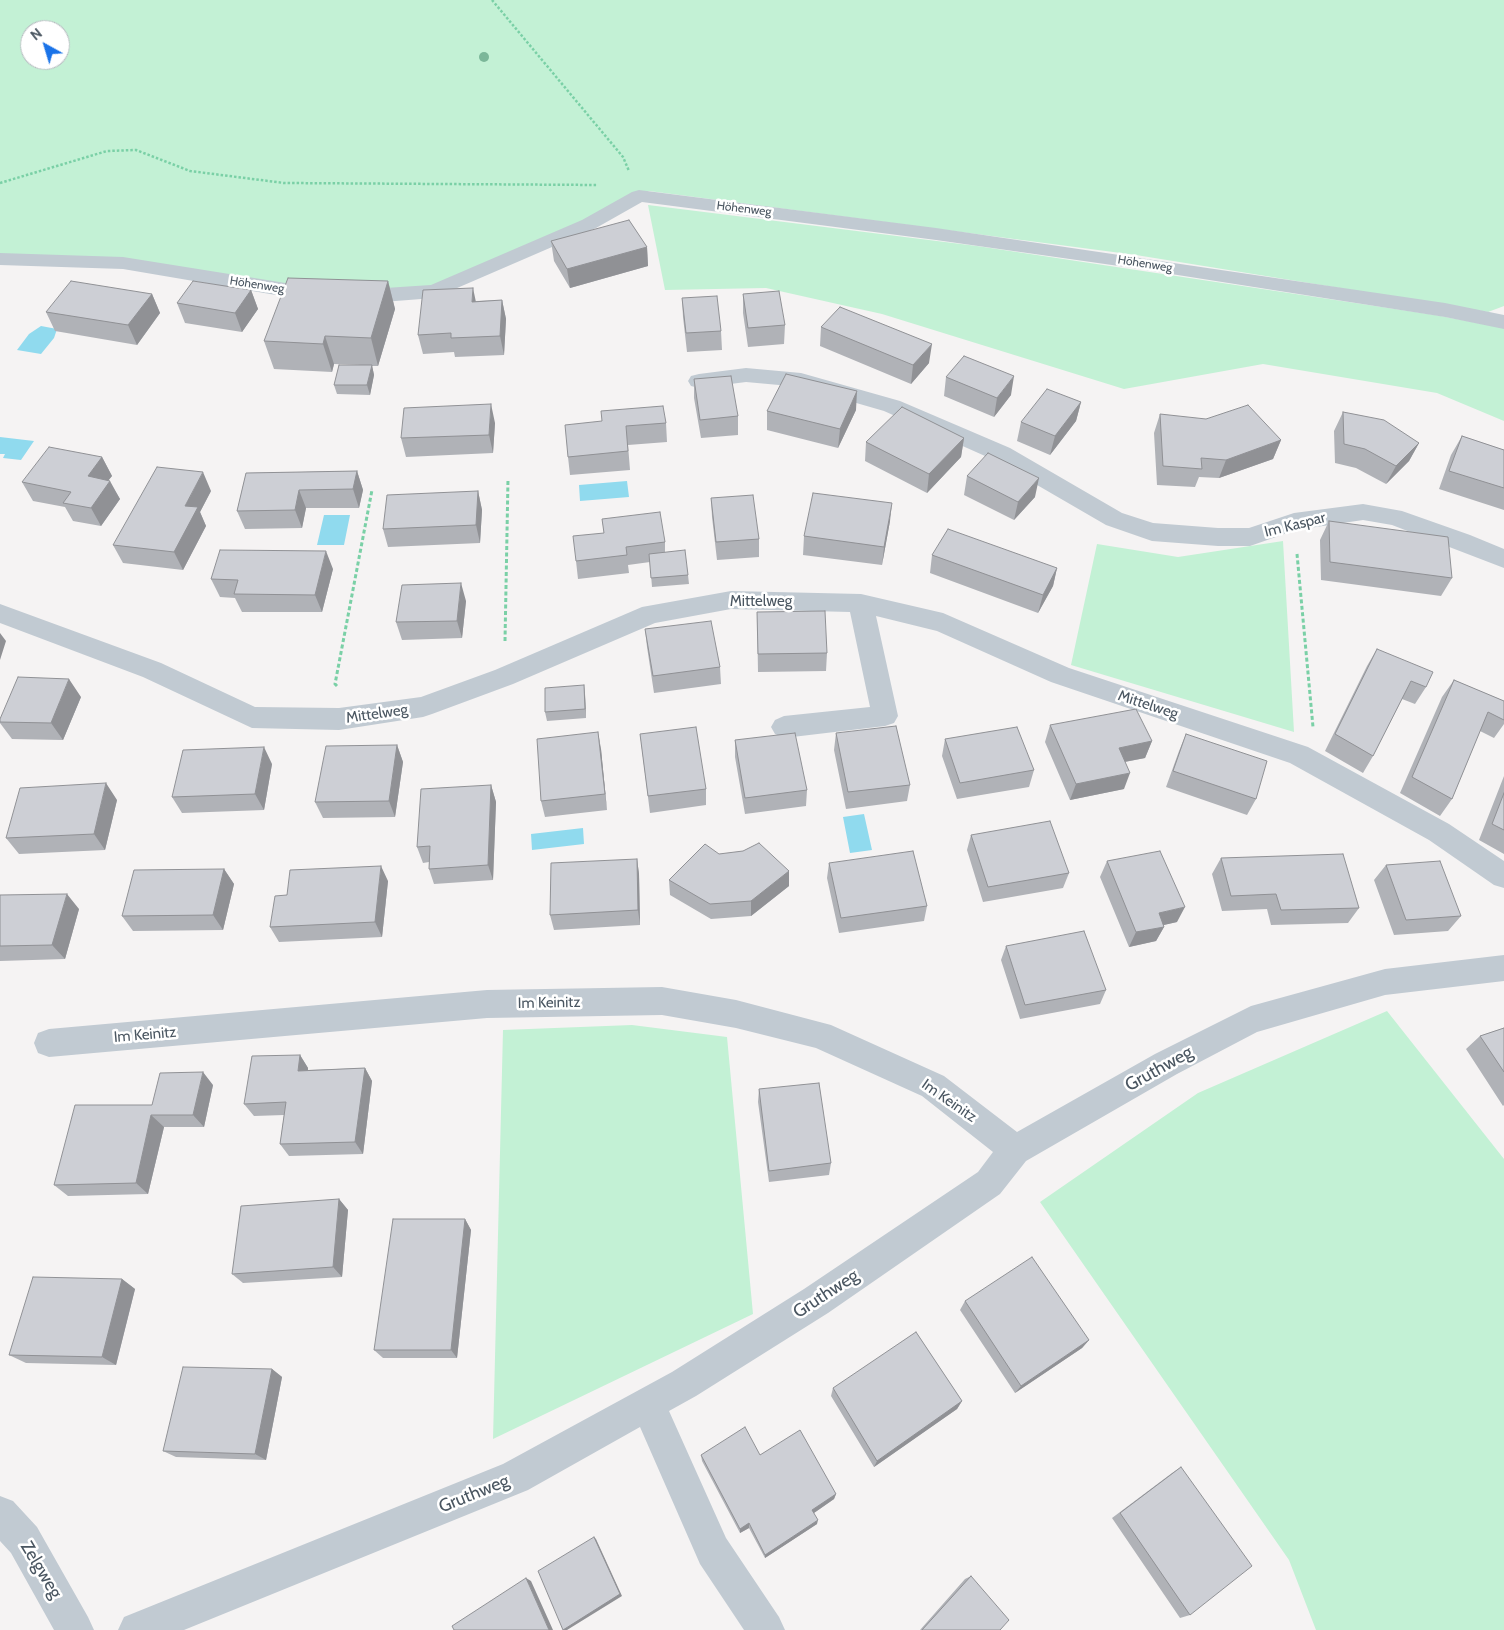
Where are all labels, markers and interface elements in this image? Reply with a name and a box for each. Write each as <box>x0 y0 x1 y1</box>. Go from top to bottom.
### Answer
north arrow <box>20 20 70 70</box>
text: N <box>27 24 46 44</box>
street label: Höhenweg <box>716 199 772 219</box>
street label: Höhenweg <box>1117 253 1173 275</box>
street label: Höhenweg <box>229 274 285 296</box>
street label: Im Kaspar <box>1263 509 1327 541</box>
street label: Mittelweg <box>730 593 792 611</box>
street label: Mittelweg <box>1116 687 1180 723</box>
street label: Mittelweg <box>345 701 409 727</box>
street label: Im Keinitz <box>517 993 581 1013</box>
street label: Im Keinitz <box>113 1023 177 1047</box>
street label: Gruthweg <box>1121 1042 1197 1096</box>
street label: Im Keinitz <box>918 1076 980 1126</box>
street label: Gruthweg <box>789 1265 863 1323</box>
street label: Gruthweg <box>436 1470 512 1518</box>
street label: Zelgweg <box>16 1537 66 1603</box>

